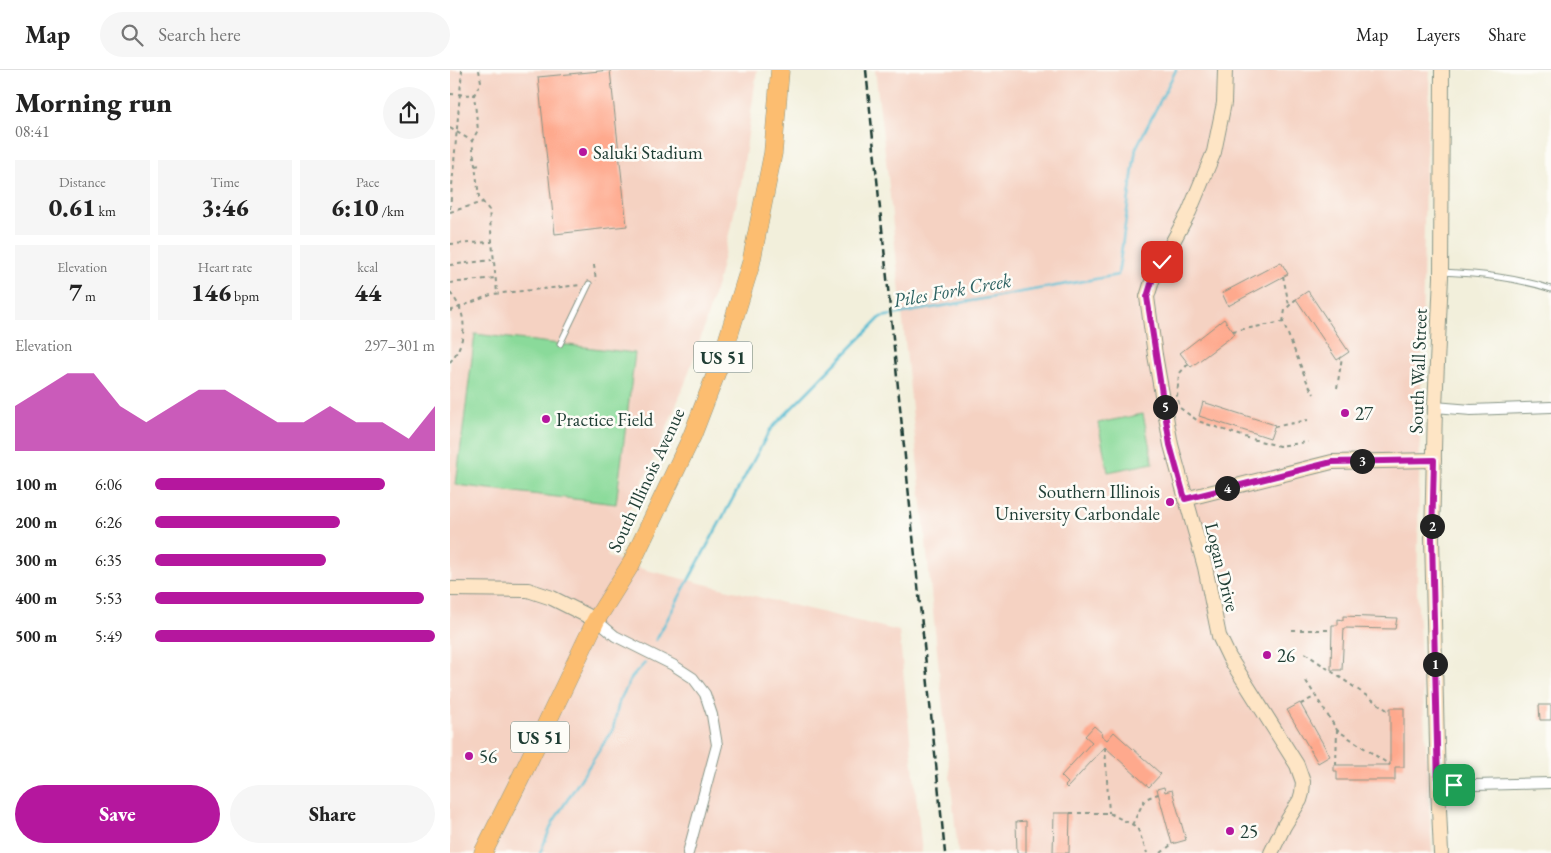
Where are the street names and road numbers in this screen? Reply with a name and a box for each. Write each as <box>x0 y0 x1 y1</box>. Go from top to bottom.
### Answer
street label: South Wall Street <box>1403 308 1433 434</box>
road number: US 51 <box>694 342 752 372</box>
street label: South Illinois Avenue <box>602 404 690 556</box>
street label: Logan Drive <box>1199 520 1245 614</box>
road number: US 51 <box>511 722 569 752</box>

